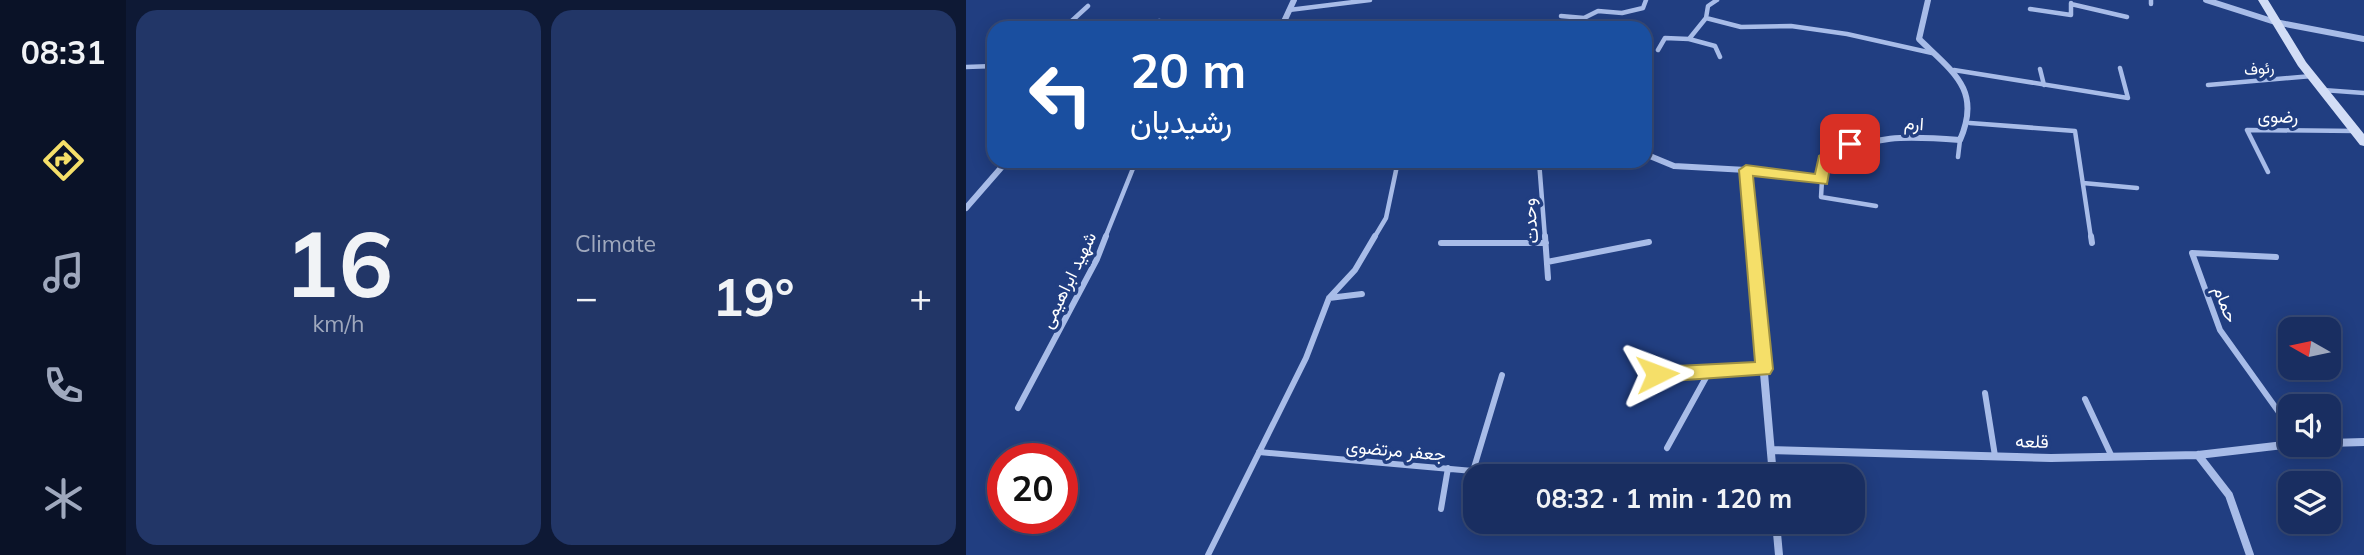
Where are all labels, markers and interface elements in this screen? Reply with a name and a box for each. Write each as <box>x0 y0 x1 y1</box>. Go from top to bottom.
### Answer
text: 08:31 <box>21 32 105 72</box>
text: 20 m <box>1130 39 1246 100</box>
icon: left <box>1015 49 1106 140</box>
street label: رئوف <box>2243 57 2275 80</box>
text: رشیدیان <box>1130 101 1232 141</box>
street label: رضوی <box>2258 104 2298 128</box>
street label: ارم <box>1903 111 1925 136</box>
pin <box>1820 114 1880 174</box>
icon: arrive <box>1831 125 1869 163</box>
icon: directions <box>39 136 88 185</box>
street label: وحدت <box>1517 197 1543 245</box>
text: 16 <box>284 206 393 320</box>
street label: شهید ابراهیمی <box>1035 228 1101 332</box>
text: Climate <box>575 229 656 258</box>
icon: music <box>39 248 88 297</box>
text: 19° <box>712 264 795 329</box>
text: − <box>575 273 598 321</box>
text: + <box>909 273 932 321</box>
street label: حمام <box>2207 282 2244 326</box>
text: km/h <box>312 309 365 338</box>
north arrow <box>2278 317 2342 380</box>
map controls <box>2278 317 2341 534</box>
position arrow <box>1620 337 1694 411</box>
icon: phone <box>39 361 88 410</box>
button: sound <box>2278 394 2341 457</box>
street label: قلعه <box>2015 429 2049 453</box>
street label: جعفر مرتضوی <box>1345 434 1447 466</box>
speed limit sign: 20 <box>987 443 1078 534</box>
button: layers <box>2278 471 2341 534</box>
icon: climate <box>39 474 88 523</box>
text: 08:32 · 1 min · 120 m <box>1536 482 1792 515</box>

